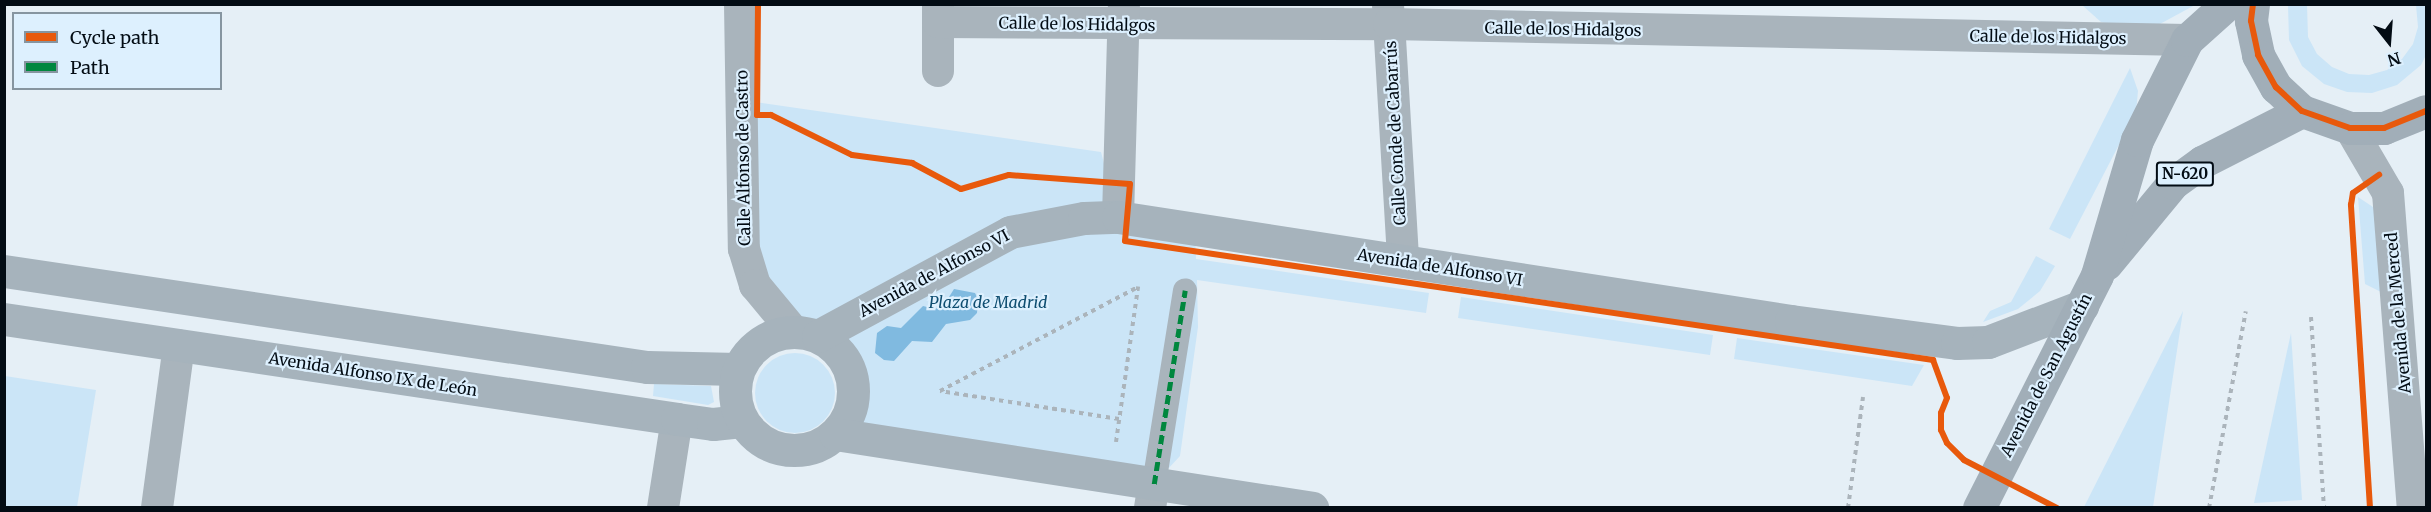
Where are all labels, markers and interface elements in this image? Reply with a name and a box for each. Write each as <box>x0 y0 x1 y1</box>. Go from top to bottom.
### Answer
legend <box>12 12 222 90</box>
north arrow <box>2359 12 2419 72</box>
street label: Calle de los Hidalgos <box>998 13 1156 35</box>
street label: Calle de los Hidalgos <box>1484 18 1642 40</box>
text: Cycle path <box>70 26 159 49</box>
street label: Calle de los Hidalgos <box>1969 26 2127 48</box>
street label: Calle Conde de Cabarrús <box>1381 40 1409 226</box>
text: N <box>2385 48 2403 71</box>
text: Path <box>70 56 110 79</box>
street label: Calle Alfonso de Castro <box>732 70 754 246</box>
road number: N-620 <box>2155 162 2215 186</box>
street label: Avenida de Alfonso VI <box>856 225 1012 321</box>
street label: Avenida de la Merced <box>2381 232 2415 394</box>
street label: Avenida de Alfonso VI <box>1356 244 1524 290</box>
street label: Avenida de San Agustín <box>1996 290 2096 460</box>
park label: Plaza de Madrid <box>929 292 1047 312</box>
street label: Avenida Alfonso IX de León <box>267 348 479 400</box>

